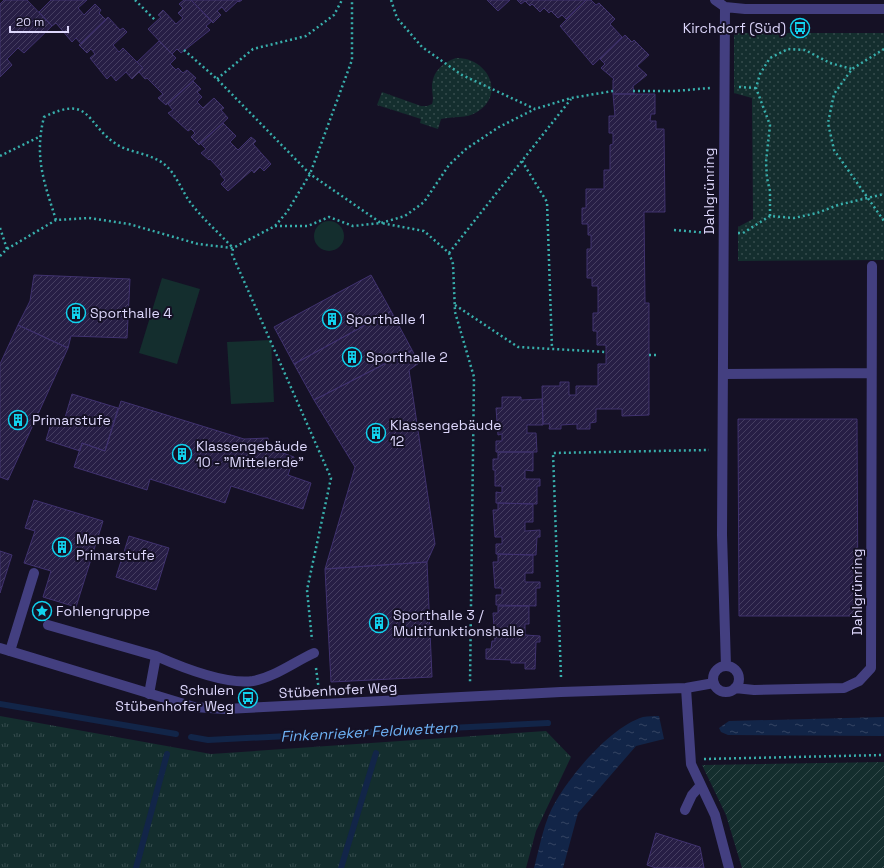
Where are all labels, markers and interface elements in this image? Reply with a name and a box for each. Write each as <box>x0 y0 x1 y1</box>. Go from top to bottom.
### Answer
scale bar <box>10 8 68 34</box>
text: 20 m <box>16 14 44 30</box>
bus stop icon: Kirchdorf (Süd) <box>789 17 811 39</box>
place label: Kirchdorf (Süd) <box>683 19 786 37</box>
street label: Dahlgrünring <box>700 147 718 235</box>
building icon: Sporthalle 4 <box>65 302 87 324</box>
place label: Sporthalle 4 <box>90 304 172 322</box>
building icon: Sporthalle 1 <box>321 308 343 330</box>
place label: Sporthalle 1 <box>346 310 425 328</box>
building icon: Sporthalle 2 <box>341 346 363 368</box>
place label: Sporthalle 2 <box>366 348 448 366</box>
building icon: Primarstufe <box>7 409 29 431</box>
place label: Primarstufe <box>32 411 111 429</box>
place label: Klassengebäude 12 <box>390 416 502 450</box>
building icon: Klassengebäude 12 <box>365 422 387 444</box>
place label: Klassengebäude 10 - "Mittelerde" <box>196 437 308 471</box>
building icon: Klassengebäude 10 - "Mittelerde" <box>171 443 193 465</box>
place label: Mensa Primarstufe <box>76 530 155 564</box>
building icon: Mensa Primarstufe <box>51 536 73 558</box>
street label: Dahlgrünring <box>848 548 866 636</box>
place icon: Fohlengruppe <box>31 600 53 622</box>
place label: Fohlengruppe <box>56 602 150 620</box>
place label: Sporthalle 3 / Multifunktionshalle <box>393 606 524 640</box>
building icon: Sporthalle 3 / Multifunktionshalle <box>368 612 390 634</box>
street label: Stübenhofer Weg <box>278 678 398 702</box>
place label: Schulen Stübenhofer Weg <box>115 681 234 715</box>
bus stop icon: Schulen Stübenhofer Weg <box>237 687 259 709</box>
water label: Finkenrieker Feldwettern <box>280 717 459 746</box>

